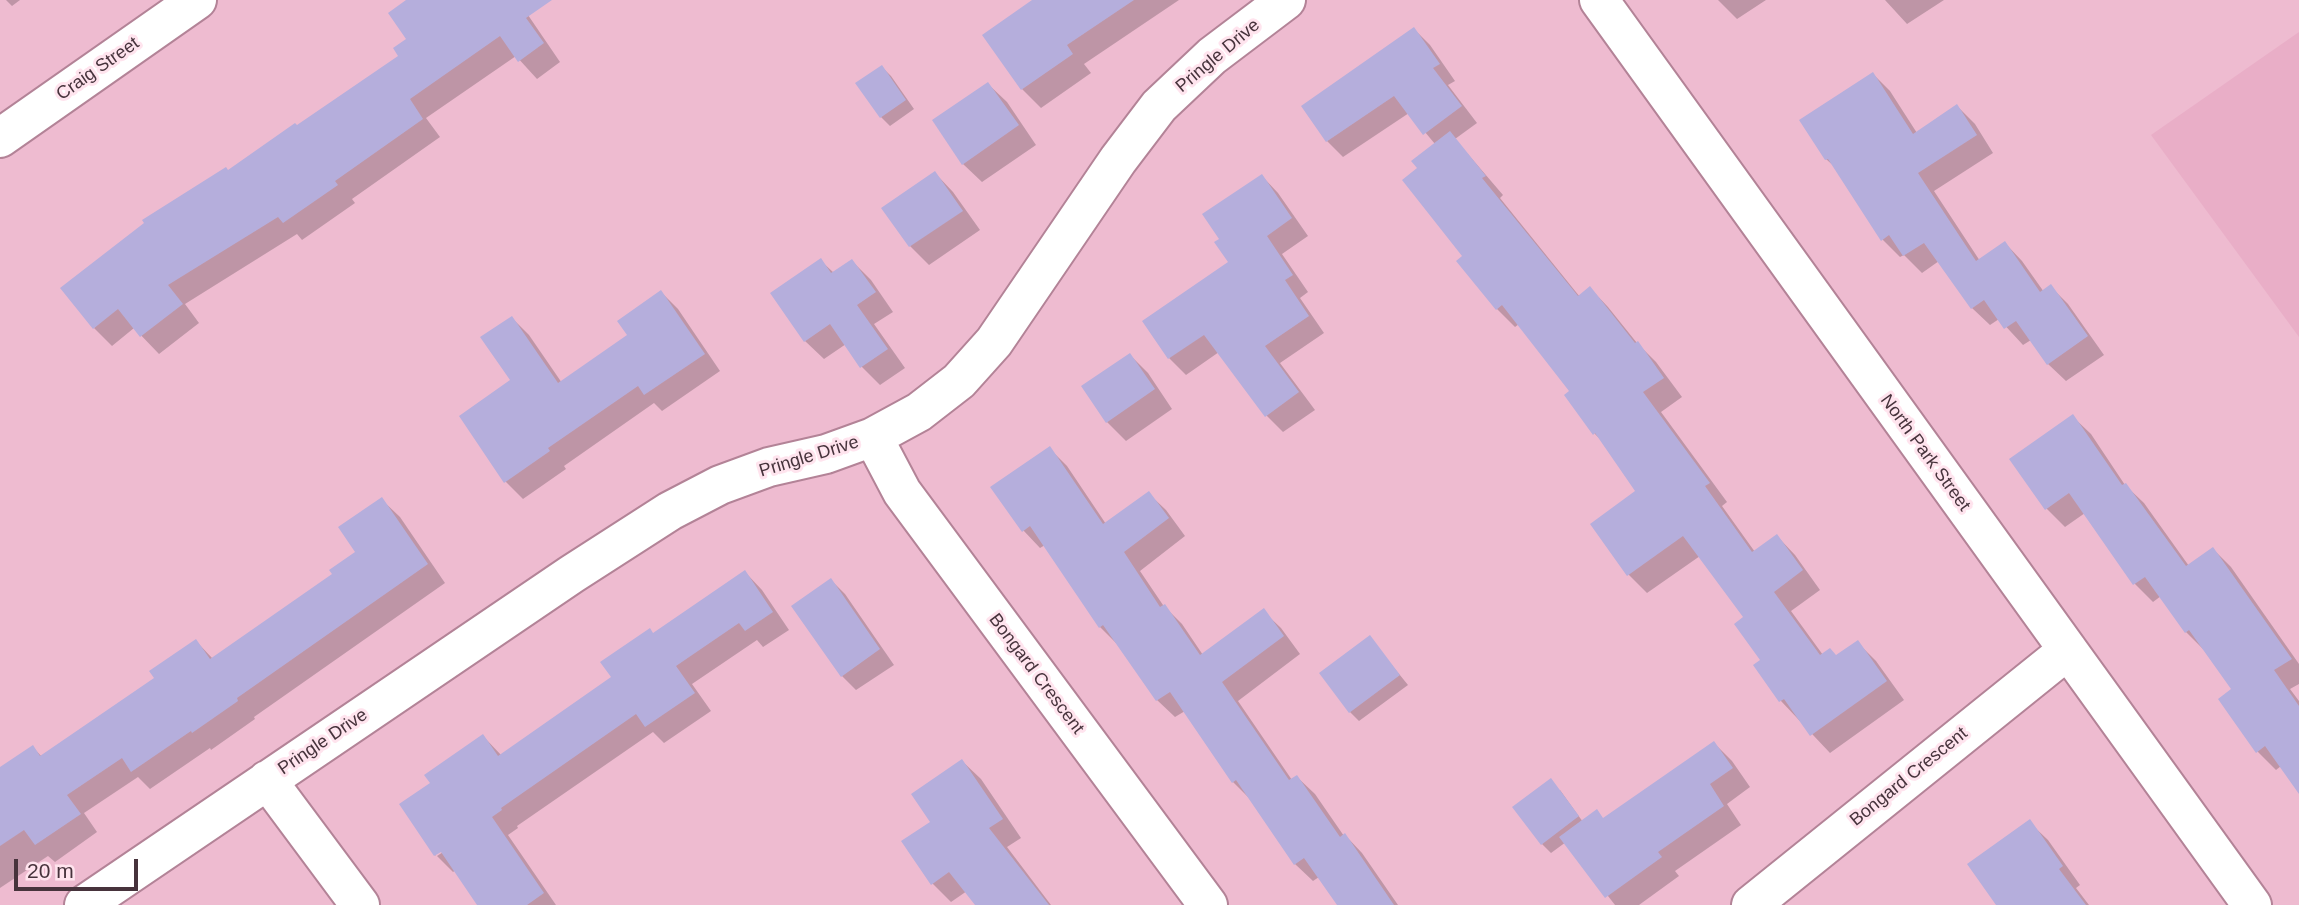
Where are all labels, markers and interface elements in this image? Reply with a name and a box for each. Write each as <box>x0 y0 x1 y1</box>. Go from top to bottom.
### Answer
street label: Pringle Drive <box>1172 15 1264 97</box>
street label: Craig Street <box>52 33 144 105</box>
street label: North Park Street <box>1875 390 1975 516</box>
street label: Pringle Drive <box>757 432 861 482</box>
street label: Bongard Crescent <box>984 610 1088 738</box>
street label: Pringle Drive <box>274 704 372 780</box>
street label: Bongard Crescent <box>1846 723 1972 831</box>
scale bar <box>18 846 142 890</box>
text: 20 m <box>27 859 74 882</box>

